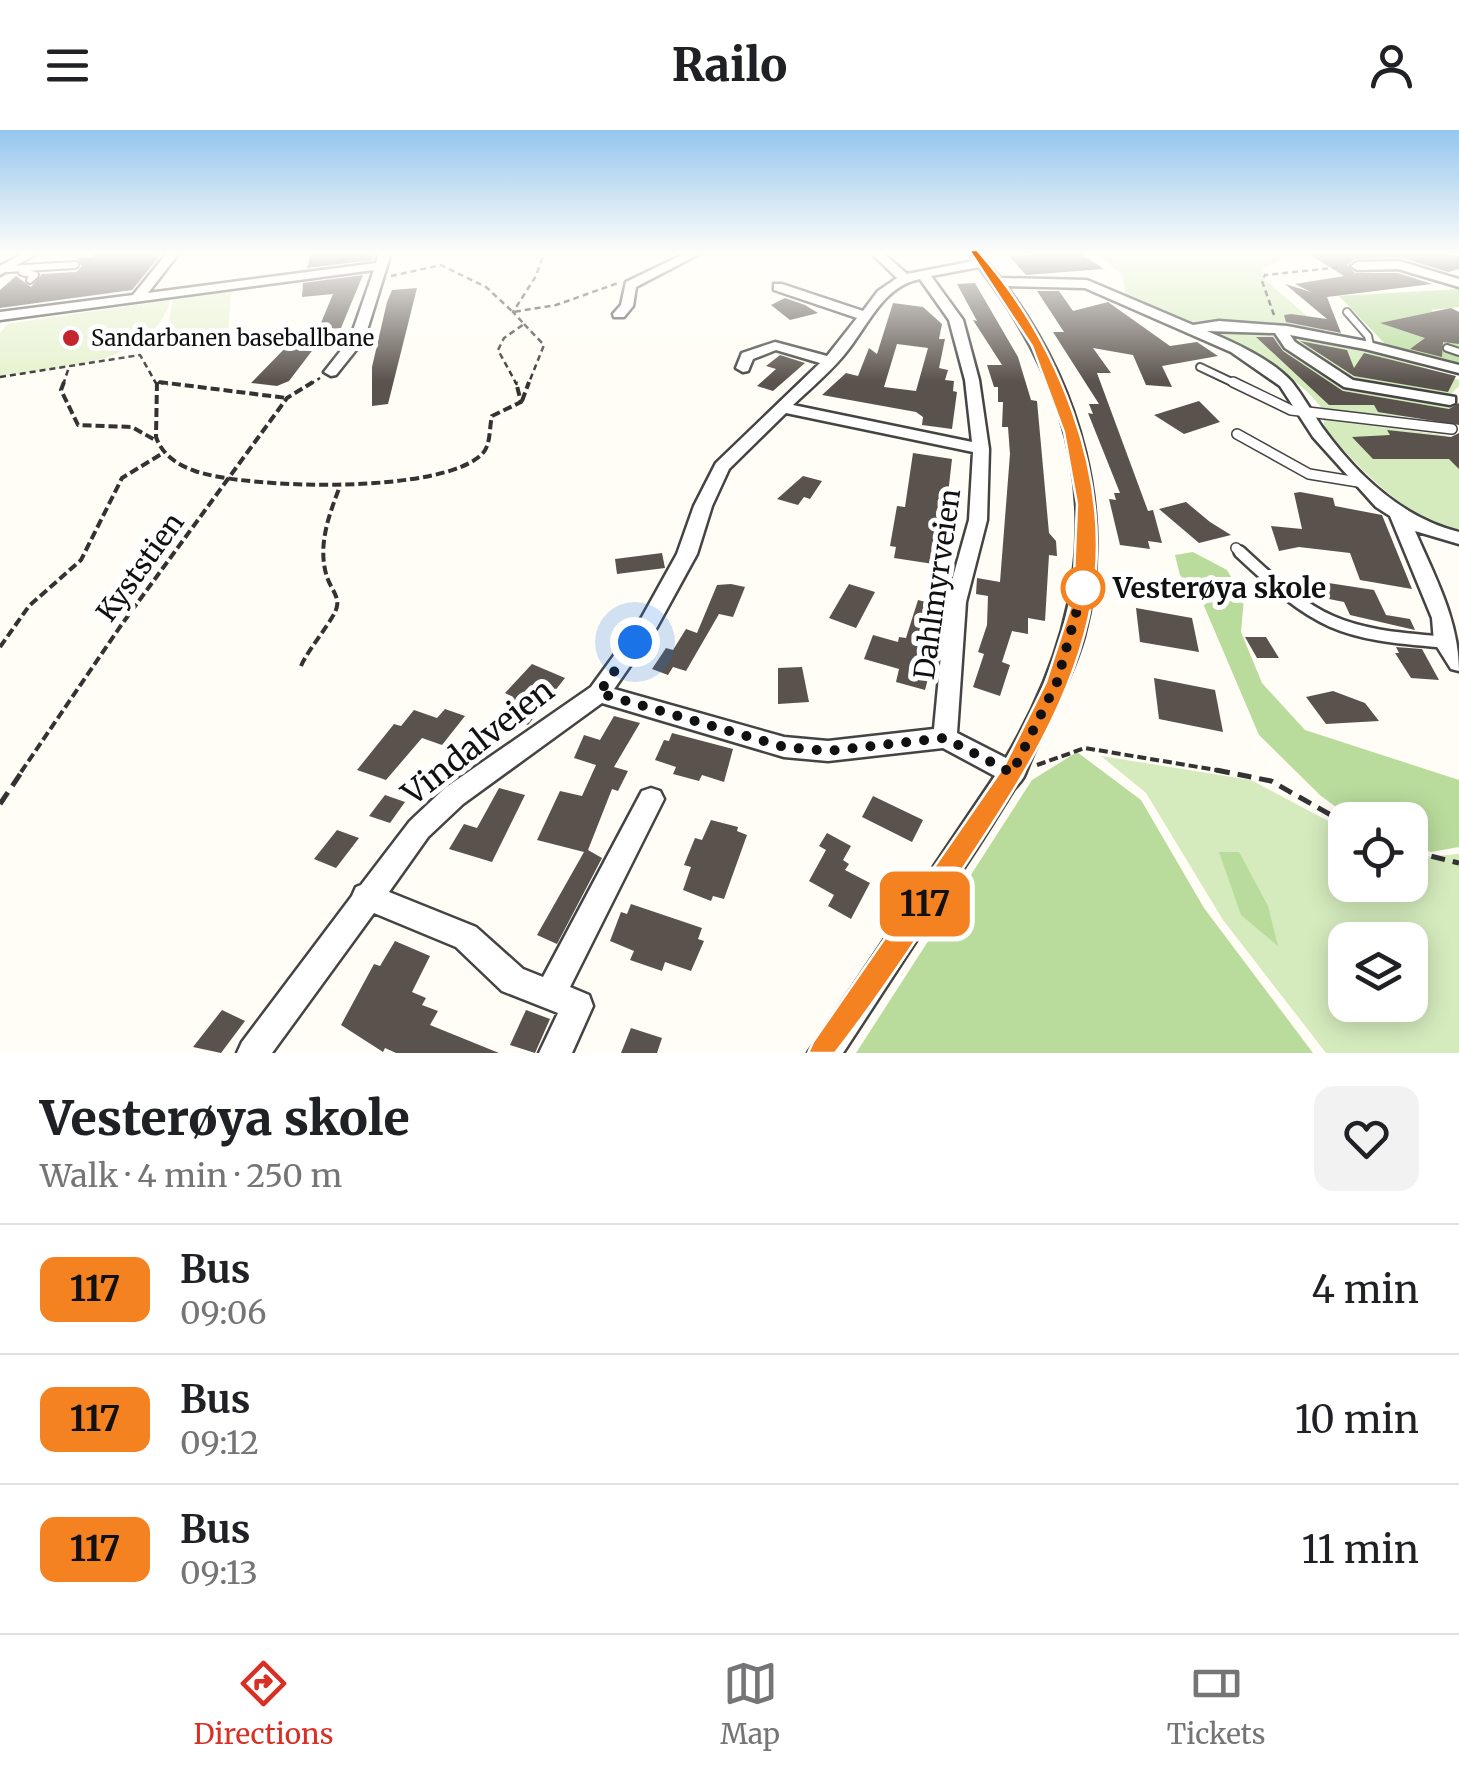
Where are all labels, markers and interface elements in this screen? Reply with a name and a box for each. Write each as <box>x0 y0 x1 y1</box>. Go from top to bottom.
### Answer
text: Railo <box>672 37 787 93</box>
icon: menu <box>40 38 95 93</box>
icon: person <box>1364 38 1419 93</box>
place label: Sandarbanen baseballbane <box>91 324 374 352</box>
marker: Sandarbanen baseballbane <box>60 327 82 349</box>
street label: Dahlmyrveien <box>906 486 968 682</box>
street label: Kyststien <box>88 505 192 629</box>
marker: Vesterøya skole <box>1062 567 1104 609</box>
place label: Vesterøya skole <box>1112 570 1326 606</box>
your location <box>610 617 660 667</box>
street label: Vindalveien <box>393 670 562 814</box>
map controls <box>1328 802 1428 1022</box>
button: locate <box>1328 802 1428 902</box>
line badge: 117 <box>868 872 982 936</box>
text: 117 <box>900 882 950 926</box>
button: layers <box>1328 922 1428 1022</box>
button: heart <box>1314 1086 1419 1191</box>
text: Vesterøya skole <box>40 1088 410 1148</box>
text: Walk · 4 min · 250 m <box>40 1156 342 1196</box>
text: Bus <box>180 1246 250 1293</box>
text: 4 min <box>1311 1266 1419 1313</box>
text: 117 <box>70 1267 120 1311</box>
text: 09:06 <box>180 1293 267 1333</box>
text: Bus <box>180 1376 250 1423</box>
text: 10 min <box>1295 1396 1419 1443</box>
text: 117 <box>70 1397 120 1441</box>
text: 09:12 <box>180 1423 259 1463</box>
text: Bus <box>180 1506 250 1553</box>
text: 11 min <box>1302 1526 1419 1573</box>
text: 117 <box>70 1527 120 1571</box>
text: 09:13 <box>180 1553 258 1593</box>
tab: Directions <box>193 1656 333 1752</box>
tab: Map <box>720 1656 780 1752</box>
tab: Tickets <box>1167 1656 1266 1752</box>

